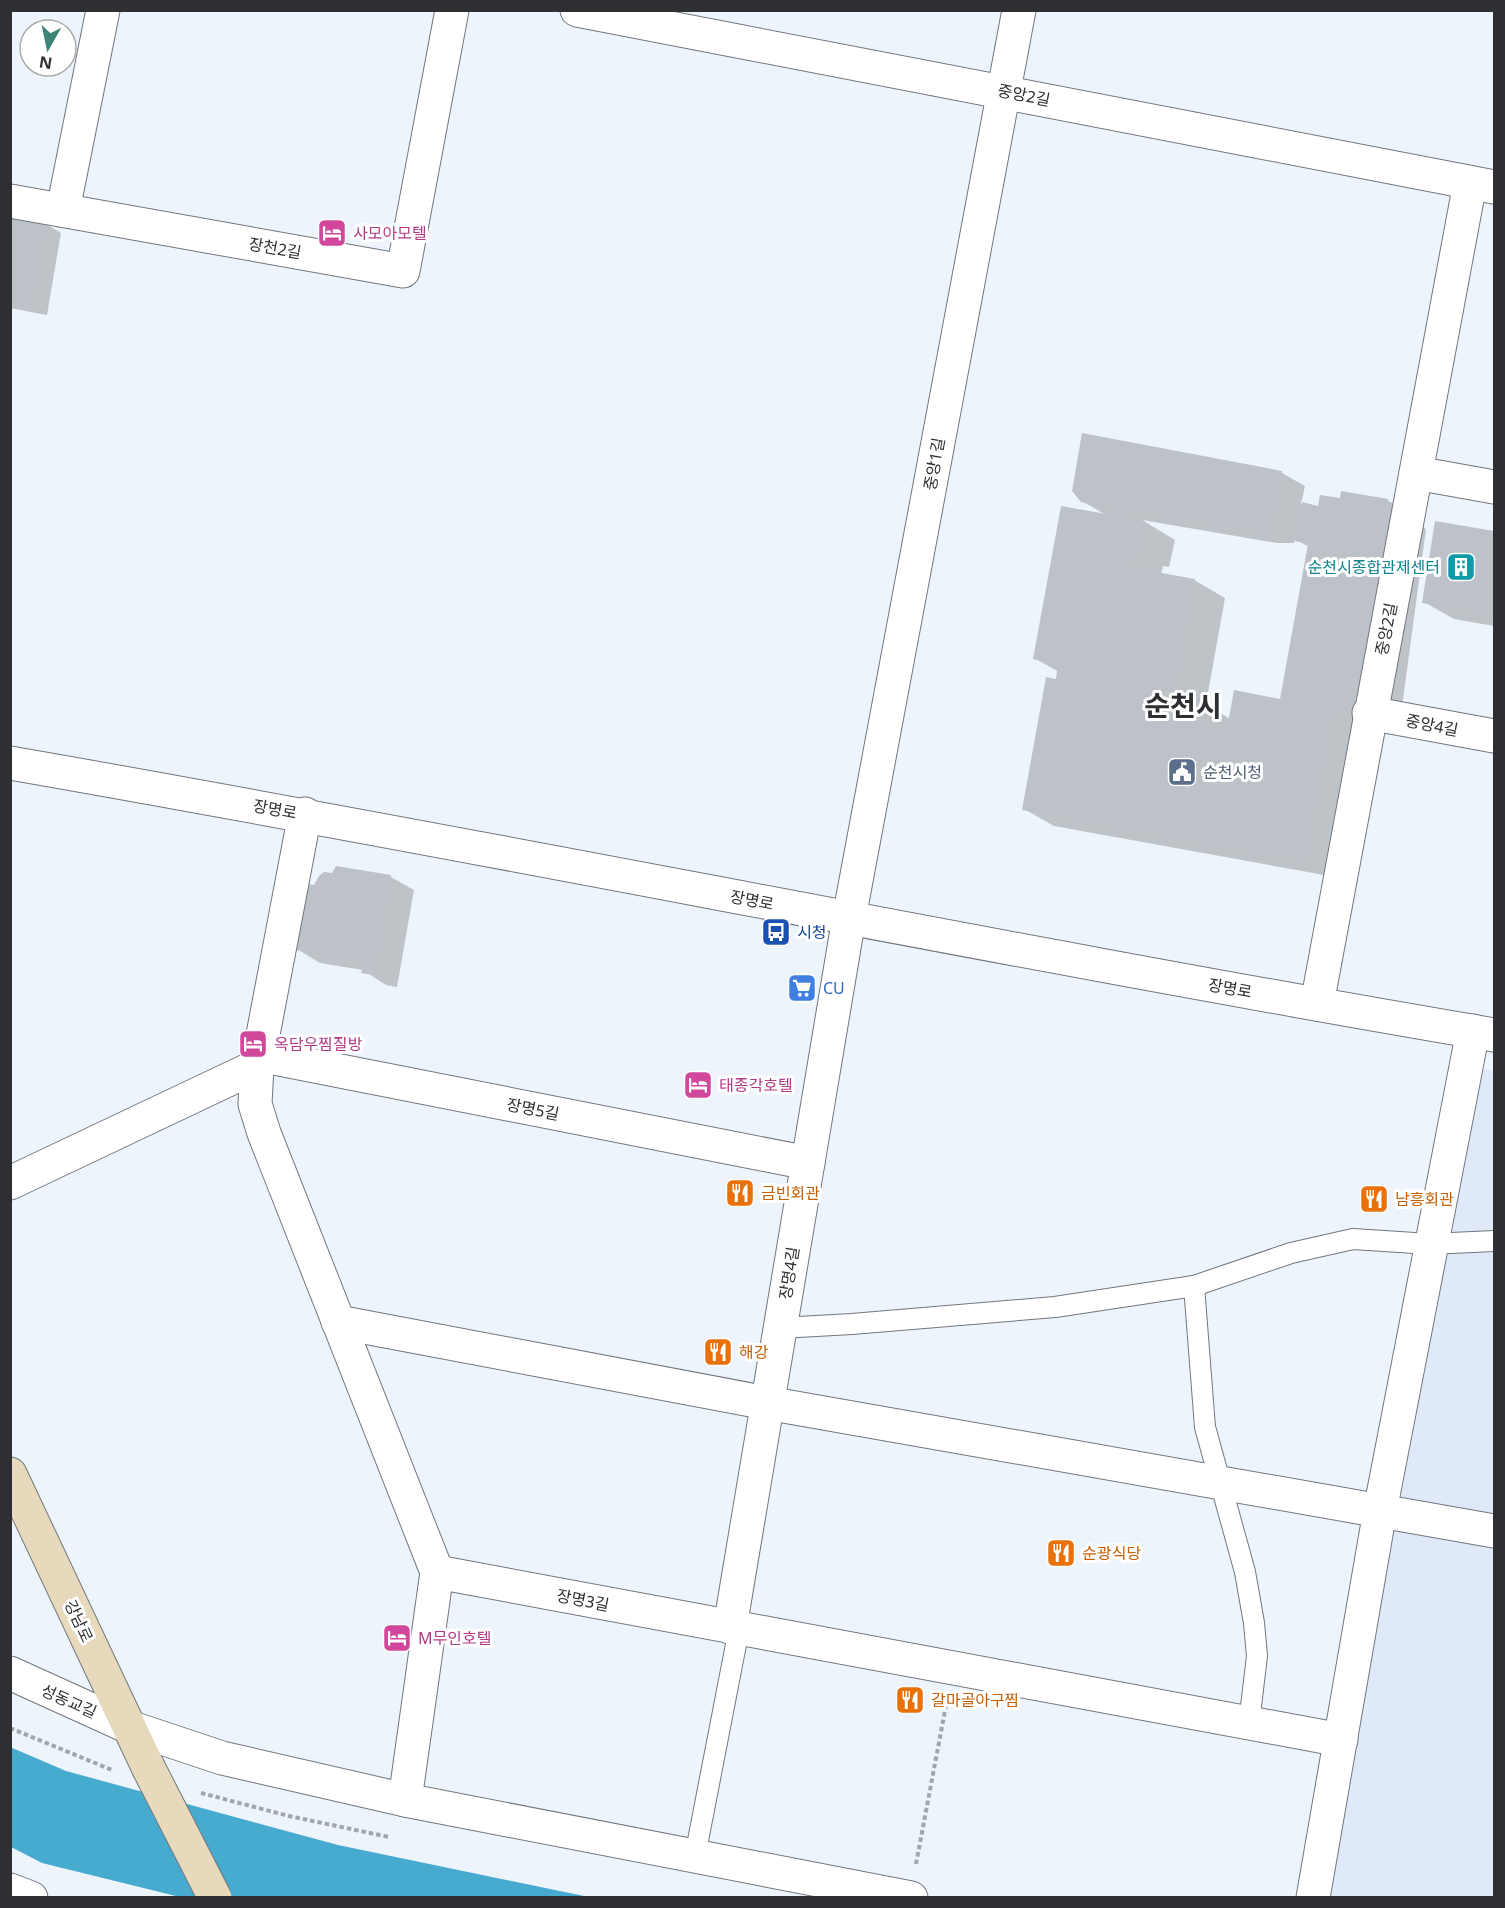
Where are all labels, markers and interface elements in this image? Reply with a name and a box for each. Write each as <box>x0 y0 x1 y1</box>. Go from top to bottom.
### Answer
north arrow <box>18 18 78 78</box>
text: N <box>38 51 54 75</box>
street label: 중앙2길 <box>996 79 1052 111</box>
hotel icon: 사모아모텔 <box>316 217 348 249</box>
place label: 사모아모텔 <box>353 222 427 244</box>
street label: 장천2길 <box>247 233 303 263</box>
street label: 중앙1길 <box>919 436 949 492</box>
building icon: 순천시종합관제센터 <box>1445 551 1477 583</box>
place label: 순천시종합관제센터 <box>1308 556 1440 578</box>
street label: 중앙2길 <box>1370 601 1402 657</box>
district label: 순천시 <box>1144 686 1222 724</box>
street label: 중앙4길 <box>1404 709 1460 741</box>
public building icon: 순천시청 <box>1166 756 1198 788</box>
place label: 순천시청 <box>1203 761 1262 783</box>
street label: 장명로 <box>251 794 299 824</box>
street label: 장명로 <box>728 885 776 915</box>
bus stop icon: 시청 <box>760 916 792 948</box>
place label: 시청 <box>797 921 826 943</box>
supermarket icon: CU <box>786 972 818 1004</box>
street label: 장명로 <box>1206 973 1254 1003</box>
place label: CU <box>823 977 845 999</box>
hotel icon: 옥담우찜질방 <box>237 1028 269 1060</box>
place label: 옥담우찜질방 <box>274 1033 363 1055</box>
hotel icon: 태종각호텔 <box>682 1069 714 1101</box>
place label: 태종각호텔 <box>719 1074 793 1096</box>
street label: 장명5길 <box>505 1093 561 1125</box>
restaurant icon: 금빈회관 <box>724 1177 756 1209</box>
place label: 금빈회관 <box>761 1182 820 1204</box>
restaurant icon: 남흥회관 <box>1358 1183 1390 1215</box>
place label: 남흥회관 <box>1395 1188 1454 1210</box>
street label: 장명4길 <box>774 1245 804 1301</box>
restaurant icon: 해강 <box>702 1336 734 1368</box>
place label: 해강 <box>739 1341 769 1363</box>
restaurant icon: 순광식당 <box>1045 1537 1077 1569</box>
place label: 순광식당 <box>1082 1542 1141 1564</box>
street label: 장명3길 <box>555 1584 611 1616</box>
street label: 강남로 <box>60 1596 98 1646</box>
hotel icon: M무인호텔 <box>381 1622 413 1654</box>
place label: M무인호텔 <box>418 1627 491 1649</box>
street label: 성동교길 <box>38 1679 100 1723</box>
restaurant icon: 갈마골아구찜 <box>894 1684 926 1716</box>
place label: 갈마골아구찜 <box>931 1689 1019 1711</box>

